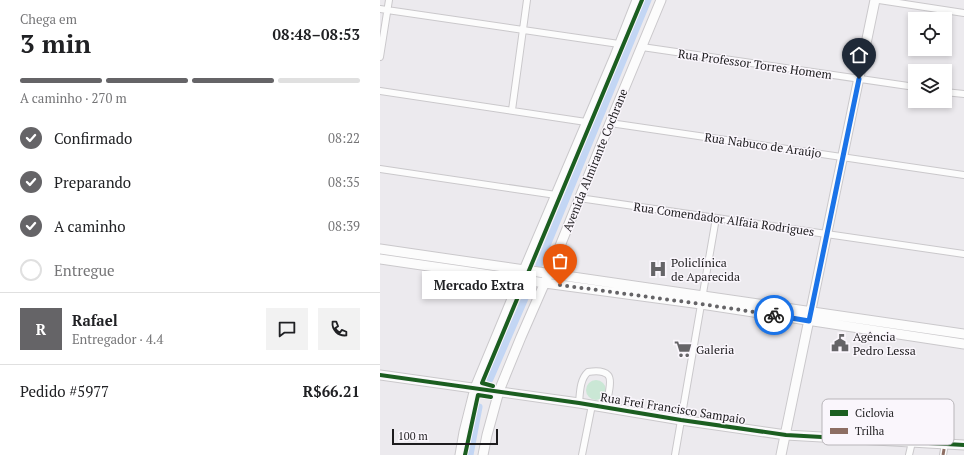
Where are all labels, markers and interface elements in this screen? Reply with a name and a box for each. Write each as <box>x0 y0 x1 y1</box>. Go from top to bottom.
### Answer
text: Chega em <box>20 10 77 28</box>
map controls <box>908 12 952 108</box>
button: locate <box>908 12 952 56</box>
text: 08:48–08:53 <box>273 24 360 44</box>
text: 3 min <box>20 26 91 60</box>
pin <box>842 38 876 79</box>
icon: home <box>848 44 870 66</box>
street label: Rua Professor Torres Homem <box>677 46 834 82</box>
button: layers <box>908 64 952 108</box>
street label: Avenida Almirante Cochrane <box>559 86 631 234</box>
text: A caminho · 270 m <box>20 89 127 107</box>
icon: check <box>20 127 42 149</box>
text: Confirmado <box>54 128 132 148</box>
text: 08:22 <box>328 129 360 147</box>
street label: Rua Nabuco de Araújo <box>704 129 823 161</box>
icon: check <box>20 171 42 193</box>
text: Preparando <box>54 172 131 192</box>
text: 08:35 <box>328 173 360 191</box>
street label: Rua Comendador Alfaia Rodrigues <box>633 199 815 239</box>
icon: check <box>20 215 42 237</box>
text: A caminho <box>54 216 126 236</box>
text: 08:39 <box>328 217 360 235</box>
pin <box>543 244 577 285</box>
icon: bag <box>549 250 571 272</box>
place label: Policlínica de Aparecida <box>671 255 740 284</box>
hospital icon: Policlínica de Aparecida <box>648 259 668 279</box>
text: Entregue <box>54 260 115 280</box>
callout: Mercado Extra <box>422 271 536 299</box>
text: Mercado Extra <box>434 276 524 294</box>
courier <box>754 295 794 335</box>
icon: bike <box>763 304 785 326</box>
button: chat <box>266 308 308 350</box>
button: phone <box>318 308 360 350</box>
text: Rafael <box>72 310 118 330</box>
text: R <box>36 319 46 339</box>
place label: Agência Pedro Lessa <box>853 329 916 358</box>
text: Entregador · 4.4 <box>72 330 163 348</box>
public building icon: Agência Pedro Lessa <box>830 333 850 353</box>
supermarket icon: Galeria <box>673 339 693 359</box>
place label: Galeria <box>696 342 734 357</box>
text: Pedido #5977 <box>20 381 109 401</box>
text: R$66.21 <box>303 381 360 401</box>
street label: Rua Frei Francisco Sampaio <box>599 389 747 427</box>
legend <box>822 399 954 445</box>
text: Ciclovia <box>855 406 895 420</box>
text: Trilha <box>855 424 885 438</box>
scale bar <box>392 427 498 446</box>
text: 100 m <box>398 429 428 443</box>

